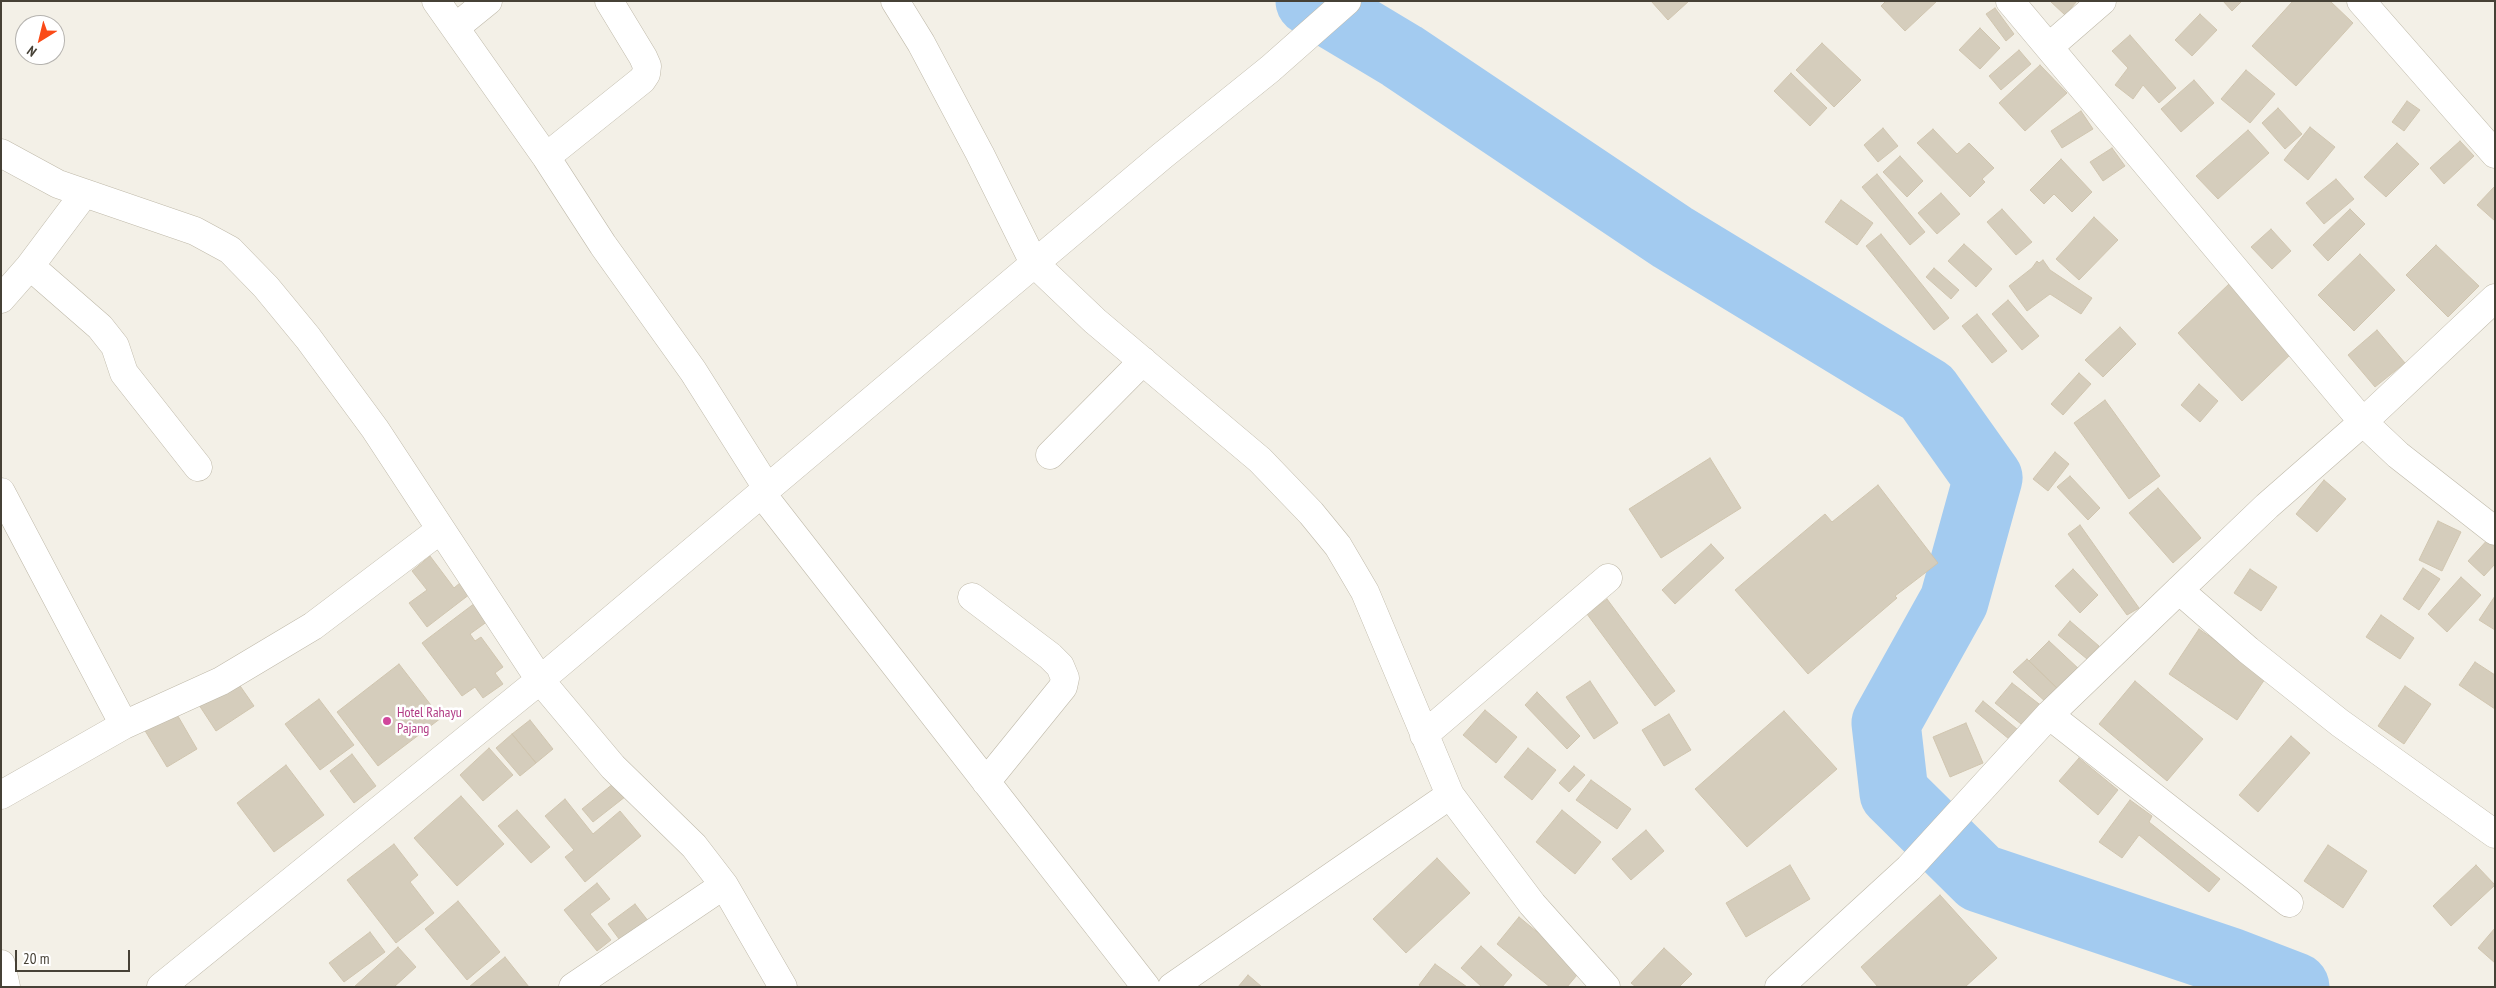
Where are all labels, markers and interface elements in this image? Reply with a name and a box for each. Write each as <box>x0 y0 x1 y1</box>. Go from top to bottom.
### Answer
north arrow <box>15 15 65 65</box>
text: N <box>23 42 40 61</box>
place label: Hotel Rahayu Pajang <box>397 705 462 738</box>
marker: Hotel Rahayu Pajang <box>381 715 393 727</box>
scale bar <box>18 940 132 972</box>
text: 20 m <box>23 949 49 968</box>

